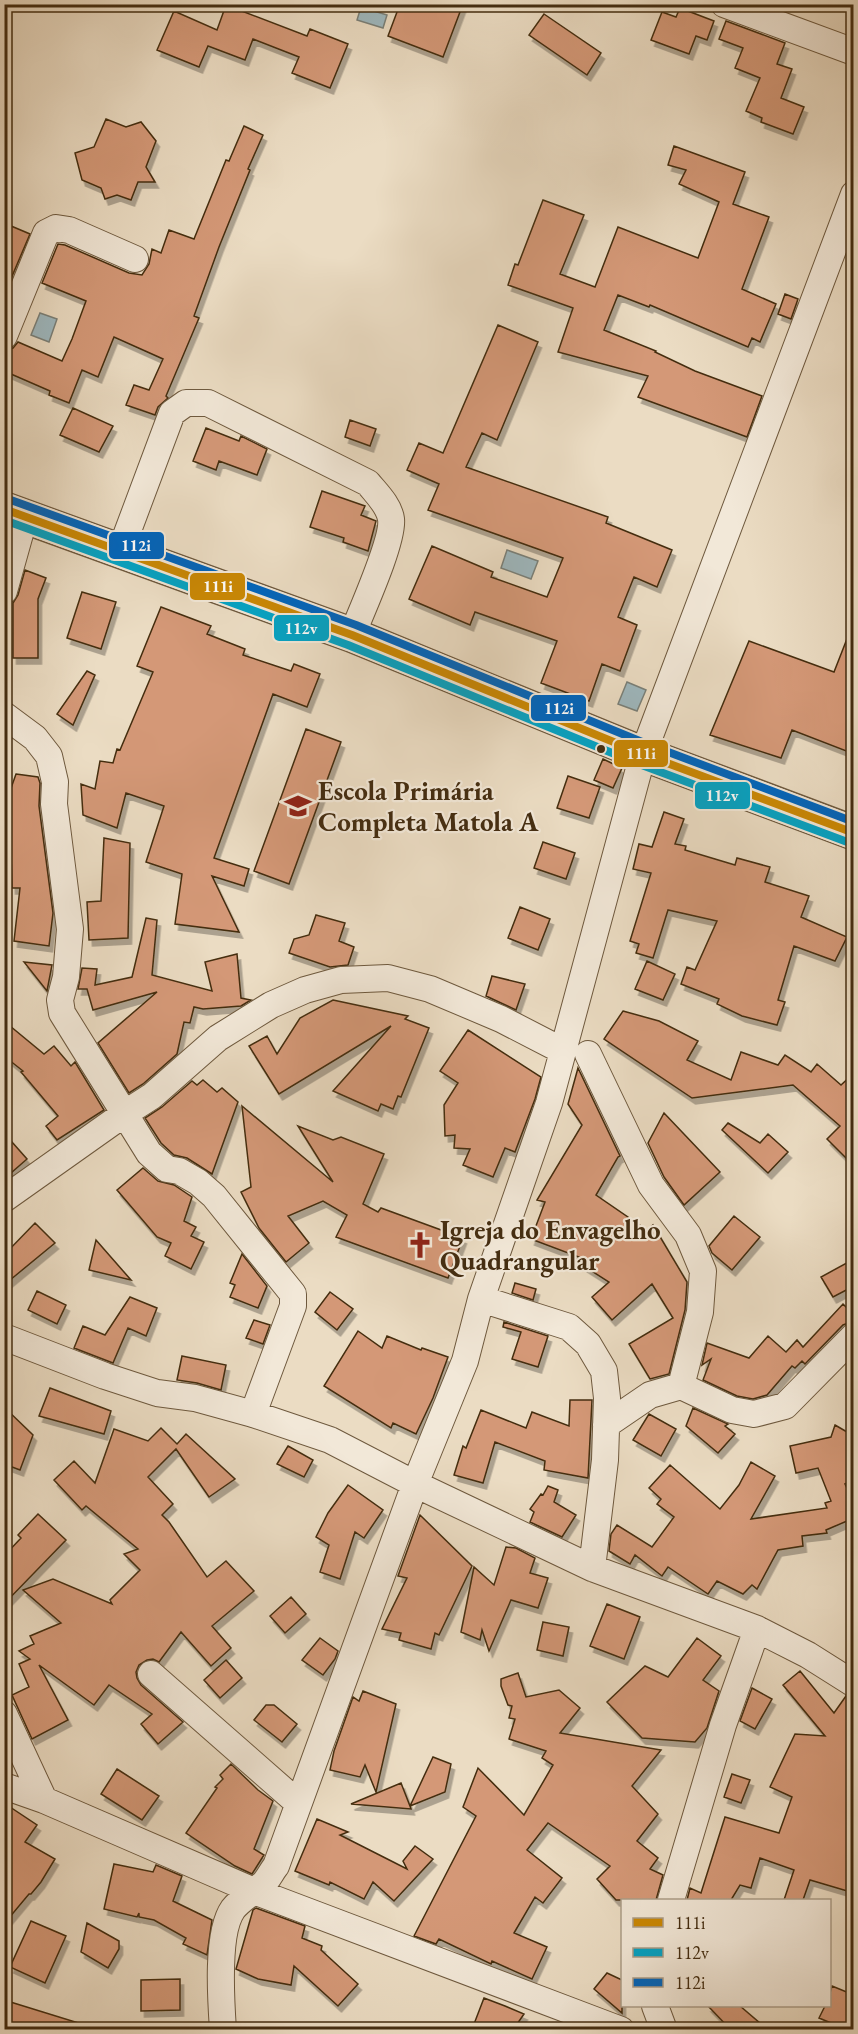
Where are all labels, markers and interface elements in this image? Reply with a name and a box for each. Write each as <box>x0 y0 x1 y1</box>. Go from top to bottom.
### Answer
line badge: 112i <box>108 531 165 560</box>
text: 112i <box>121 535 151 556</box>
line badge: 111i <box>189 572 246 601</box>
text: 111i <box>203 576 233 597</box>
line badge: 112v <box>273 614 330 642</box>
text: 112v <box>284 618 318 639</box>
line badge: 112i <box>530 694 587 722</box>
text: 112i <box>544 698 574 719</box>
line badge: 111i <box>613 739 669 768</box>
unlabelled marker <box>595 743 607 755</box>
text: 111i <box>626 743 656 764</box>
place label: Escola Primária Completa Matola A <box>318 773 539 839</box>
line badge: 112v <box>694 781 751 810</box>
text: 112v <box>705 785 739 806</box>
school or university icon: Escola Primária Completa Matola A <box>283 791 313 821</box>
place label: Igreja do Envagelho Quadrangular <box>440 1212 661 1278</box>
church icon: Igreja do Envagelho Quadrangular <box>405 1230 435 1260</box>
legend <box>621 1899 831 2007</box>
text: 111i <box>675 1911 706 1934</box>
text: 112v <box>675 1941 709 1964</box>
text: 112i <box>675 1971 706 1994</box>

